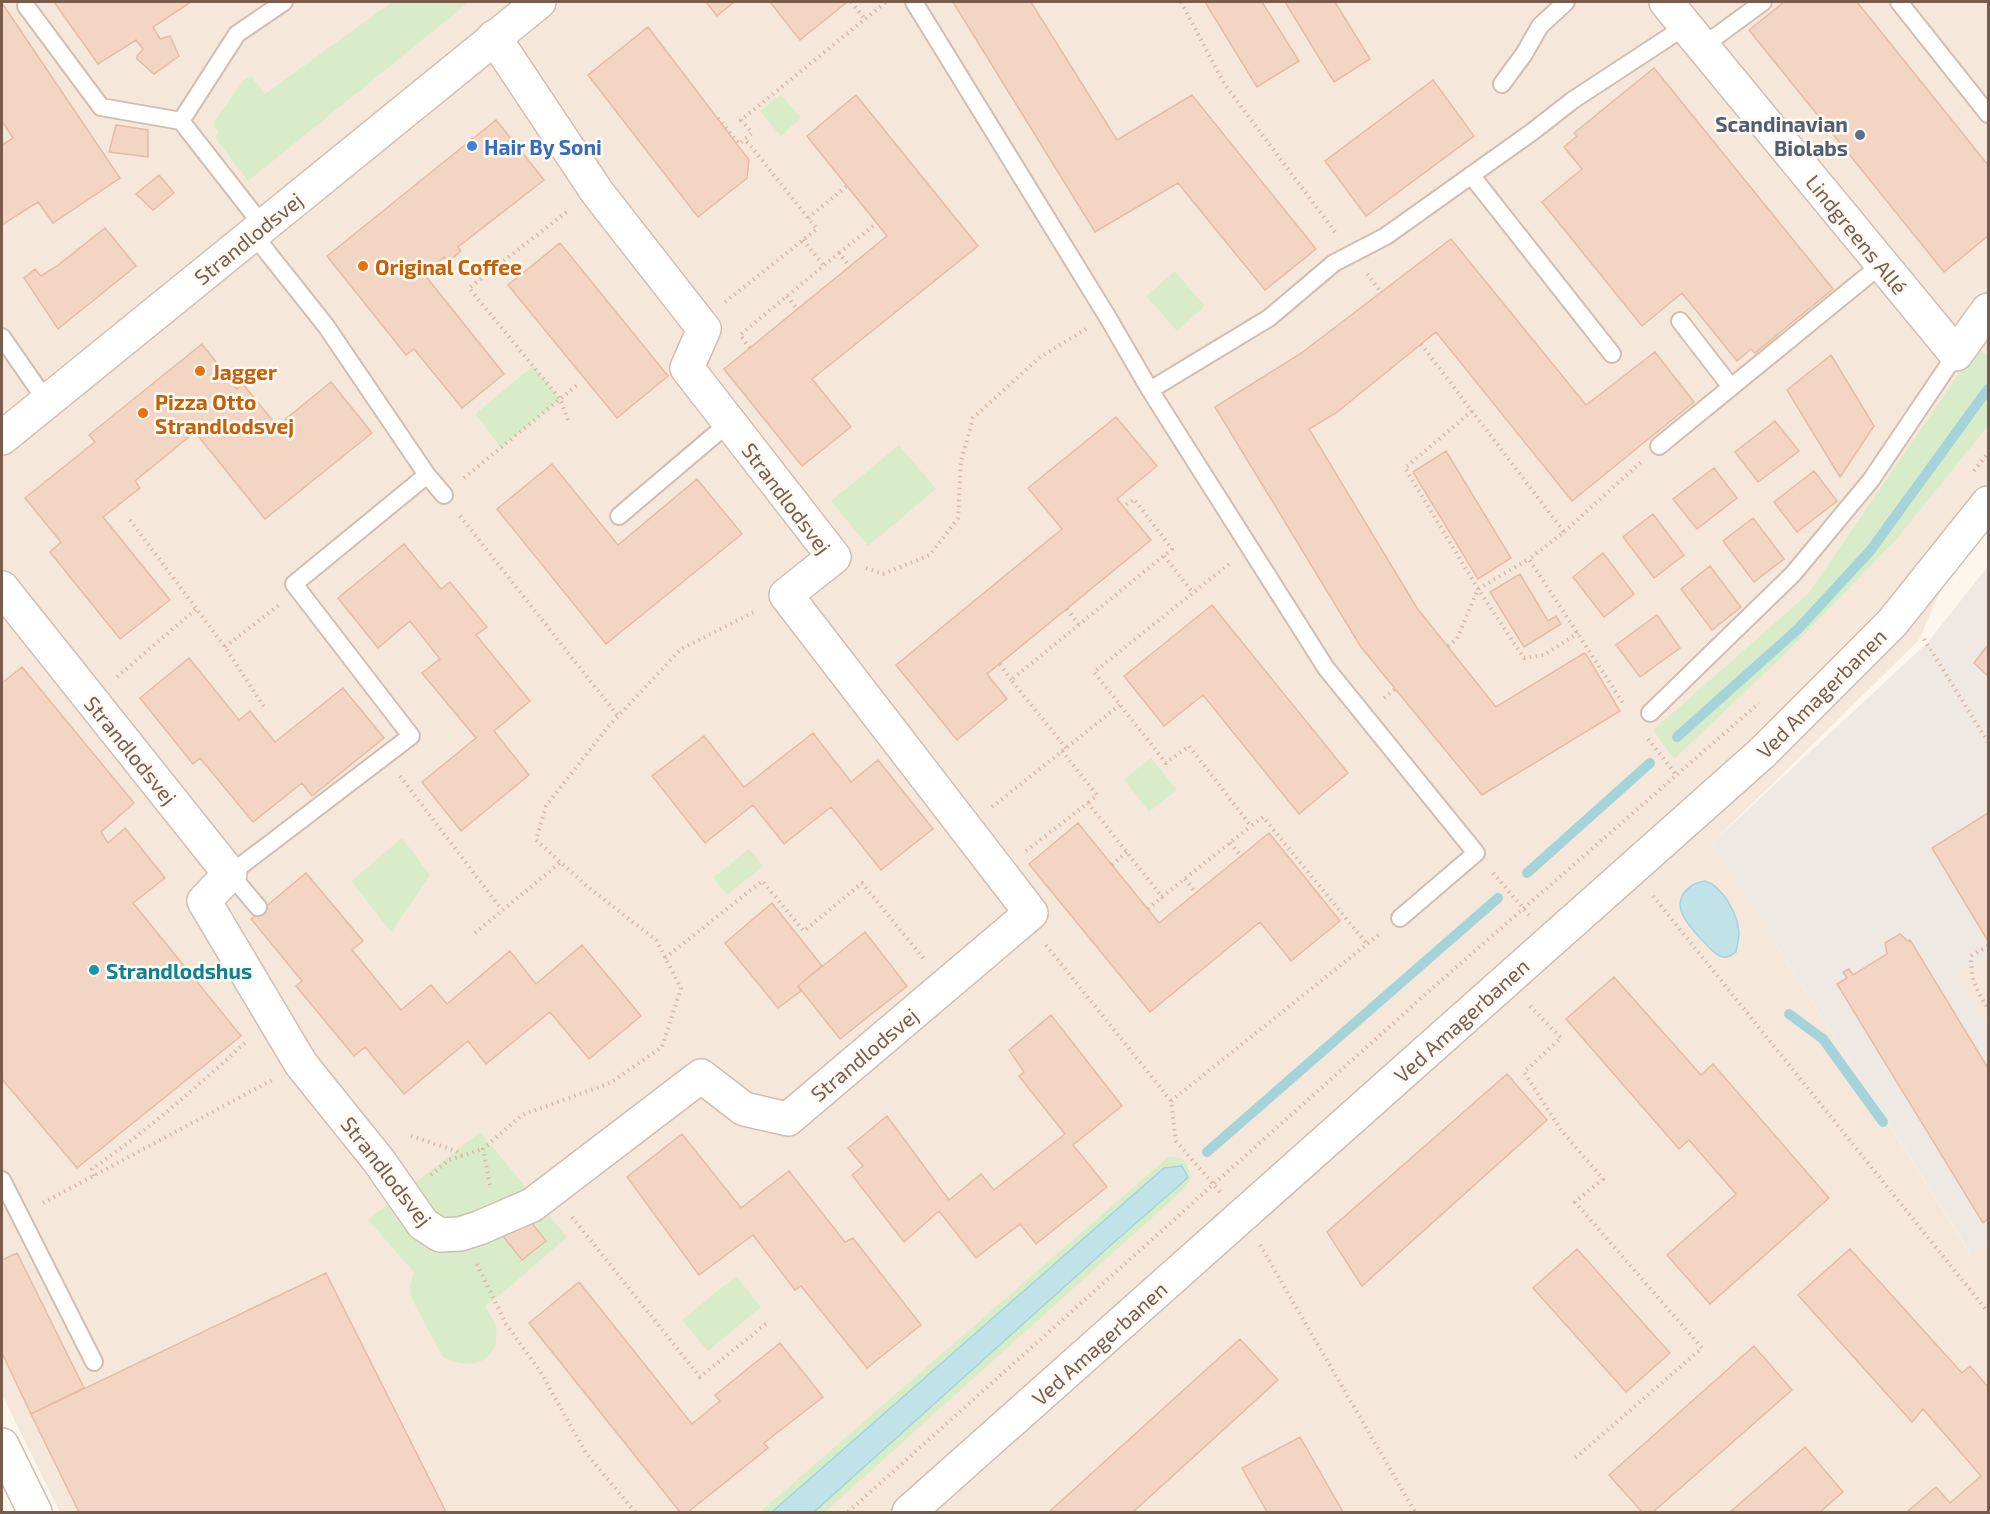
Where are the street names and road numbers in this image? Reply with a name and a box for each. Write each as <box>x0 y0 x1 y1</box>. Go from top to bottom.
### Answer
street label: Lindgreens Allé <box>1801 169 1913 299</box>
street label: Strandlodsvej <box>189 187 308 290</box>
street label: Strandlodsvej <box>736 438 837 559</box>
street label: Ved Amagerbanen <box>1751 623 1891 763</box>
street label: Strandlodsvej <box>79 691 182 810</box>
street label: Ved Amagerbanen <box>1388 953 1534 1087</box>
street label: Strandlodsvej <box>805 1002 923 1107</box>
street label: Strandlodsvej <box>336 1111 438 1231</box>
street label: Ved Amagerbanen <box>1026 1276 1172 1410</box>

